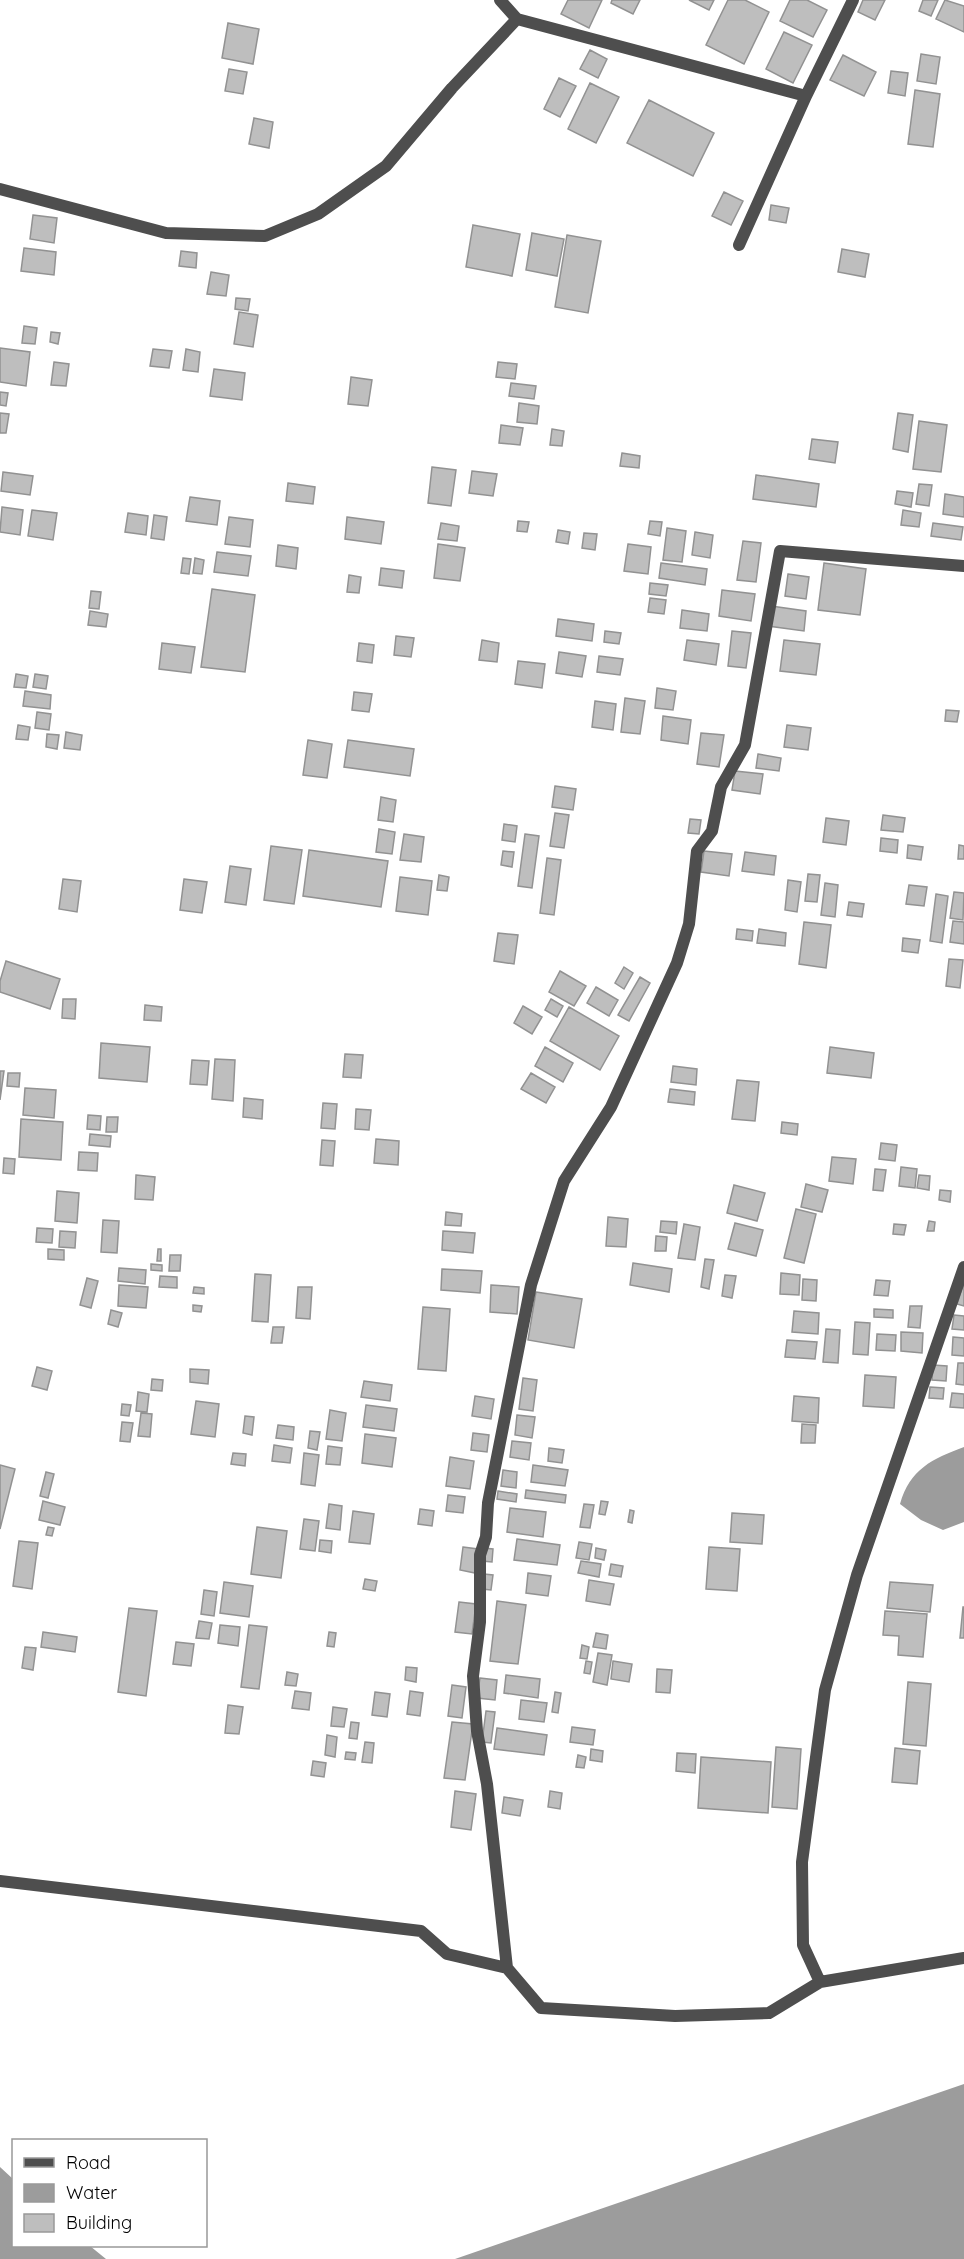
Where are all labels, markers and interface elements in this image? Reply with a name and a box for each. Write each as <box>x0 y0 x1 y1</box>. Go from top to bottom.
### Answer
legend <box>12 2139 207 2247</box>
text: Road <box>66 2151 111 2174</box>
text: Water <box>66 2181 117 2204</box>
text: Building <box>66 2211 132 2234</box>

